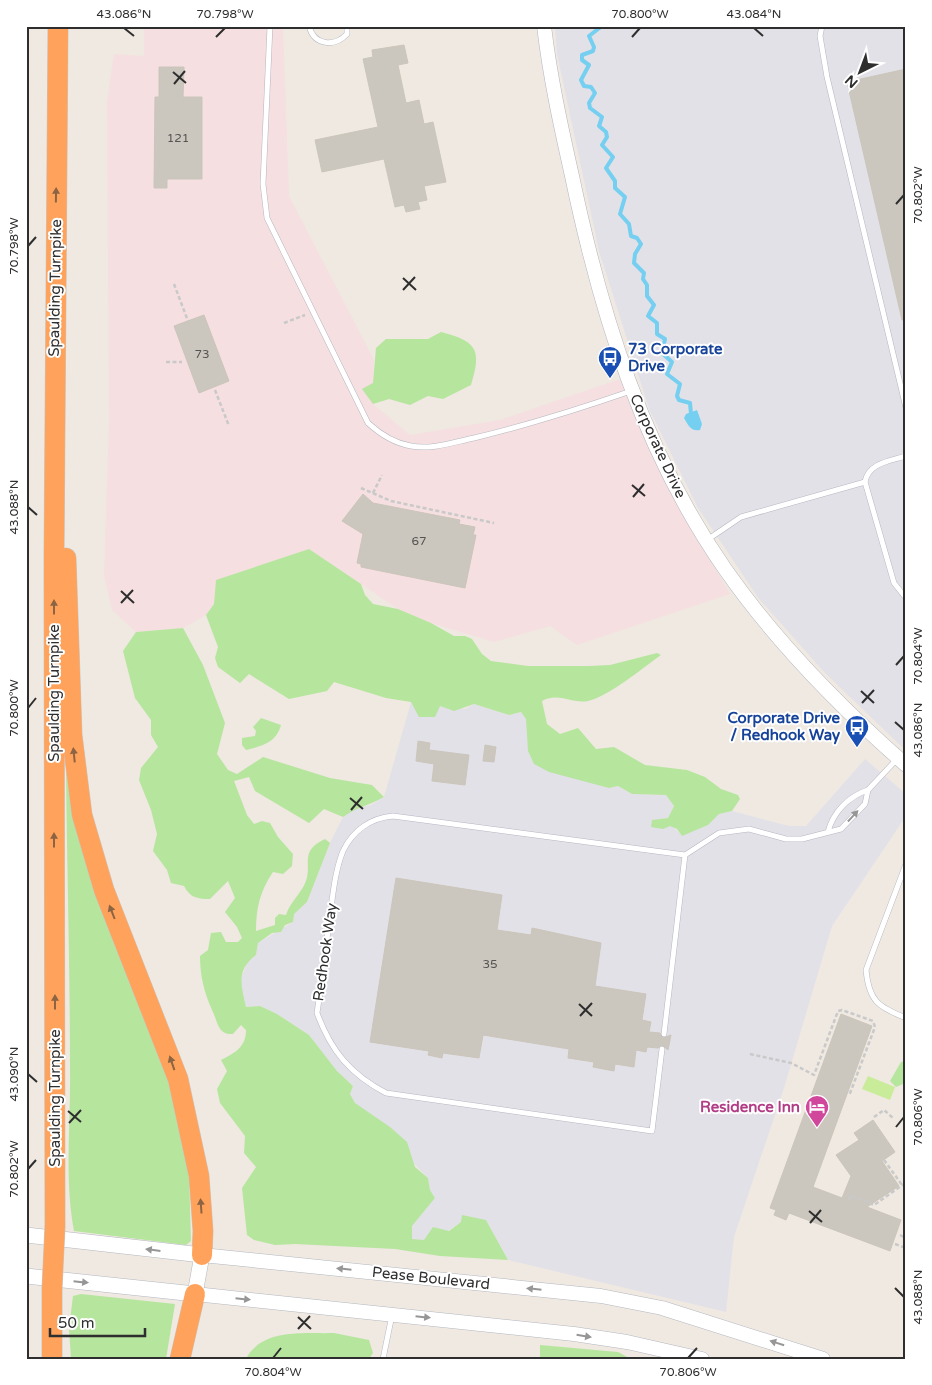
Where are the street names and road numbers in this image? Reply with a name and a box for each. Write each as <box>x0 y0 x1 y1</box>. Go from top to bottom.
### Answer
street label: Spaulding Turnpike <box>45 219 65 357</box>
street label: Corporate Drive <box>626 391 690 501</box>
street label: Spaulding Turnpike <box>45 624 63 762</box>
street label: Redhook Way <box>309 902 341 1002</box>
street label: Spaulding Turnpike <box>46 1029 64 1167</box>
street label: Pease Boulevard <box>371 1263 491 1293</box>

